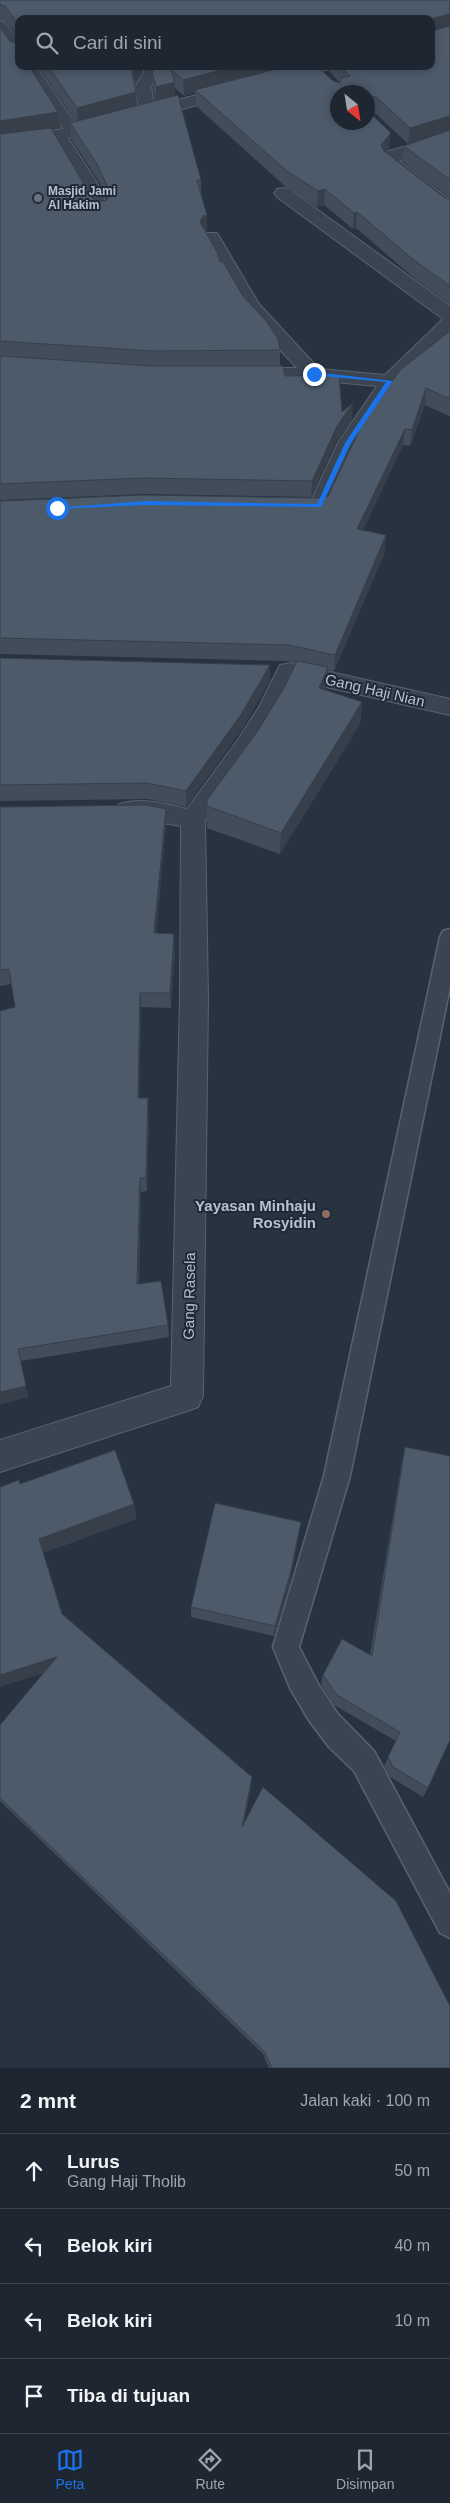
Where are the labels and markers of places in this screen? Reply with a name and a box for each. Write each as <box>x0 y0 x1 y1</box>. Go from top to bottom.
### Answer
place label: Masjid Jami Al Hakim <box>48 184 116 212</box>
marker: Masjid Jami Al Hakim <box>32 192 44 204</box>
place label: Yayasan Minhaju Rosyidin <box>195 1197 316 1231</box>
marker: Yayasan Minhaju Rosyidin <box>320 1208 332 1220</box>

